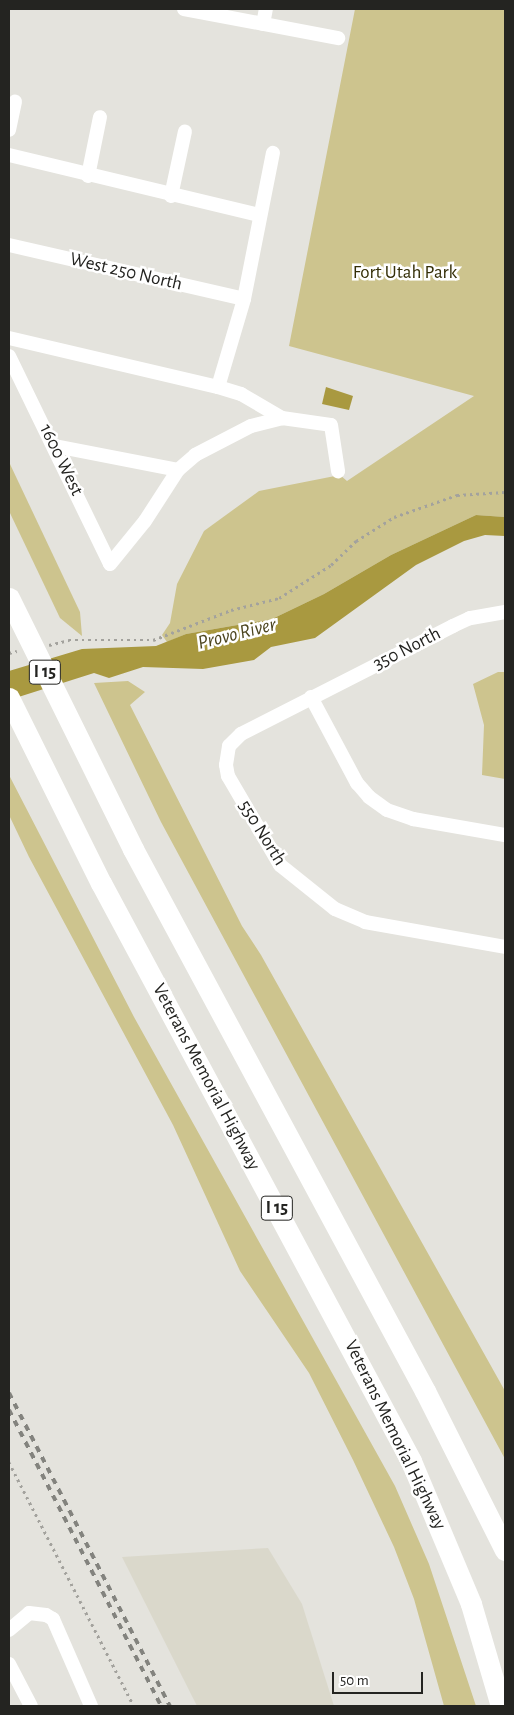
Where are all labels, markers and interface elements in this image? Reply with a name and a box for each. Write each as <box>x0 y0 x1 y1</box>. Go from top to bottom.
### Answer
street label: West 250 North <box>68 248 184 296</box>
park label: Fort Utah Park <box>353 262 457 284</box>
street label: 1600 West <box>34 421 88 499</box>
water label: Provo River <box>195 613 279 655</box>
street label: 350 North <box>369 622 445 676</box>
road number: I 15 <box>29 656 61 688</box>
street label: 550 North <box>233 796 291 870</box>
street label: Veterans Memorial Highway <box>147 980 265 1174</box>
road number: I 15 <box>261 1192 293 1224</box>
street label: Veterans Memorial Highway <box>339 1336 451 1534</box>
scale bar <box>334 1662 425 1694</box>
text: 50 m <box>340 1673 369 1688</box>

